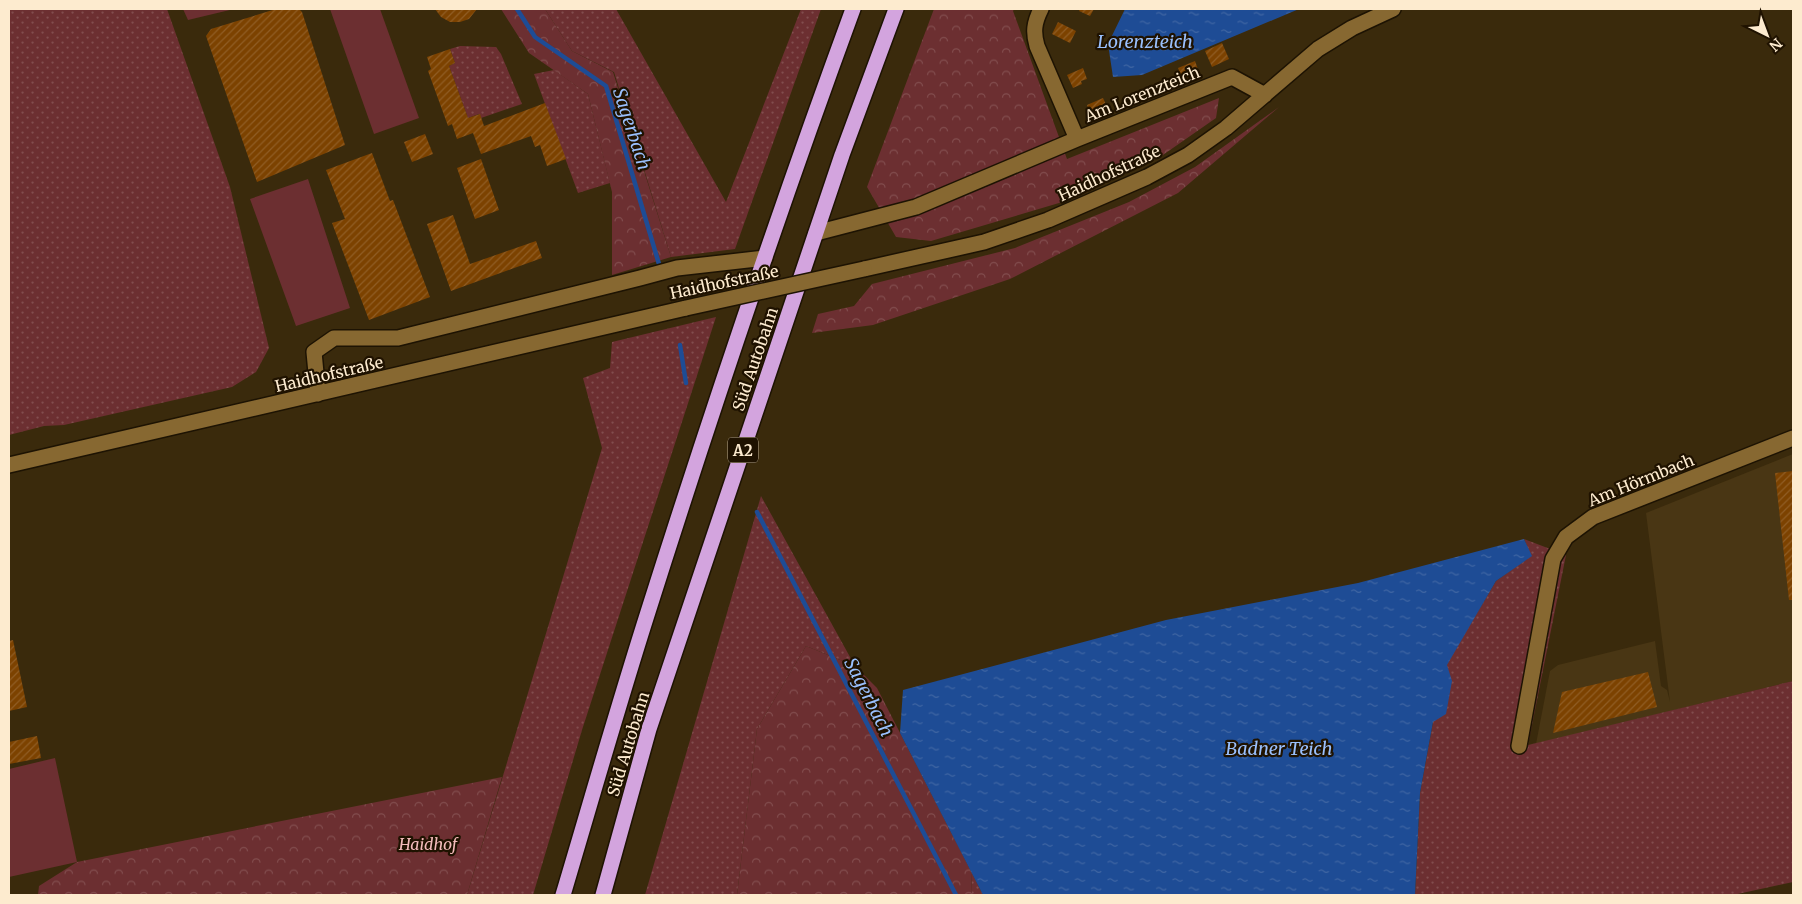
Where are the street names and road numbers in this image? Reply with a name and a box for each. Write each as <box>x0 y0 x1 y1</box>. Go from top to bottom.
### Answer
street label: Am Lorenzteich <box>1080 62 1203 127</box>
street label: Haidhofstraße <box>1055 141 1163 205</box>
street label: Haidhofstraße <box>668 261 780 303</box>
street label: Süd Autobahn <box>728 304 782 413</box>
street label: Haidhofstraße <box>273 352 385 396</box>
road number: A2 <box>728 438 758 462</box>
street label: Am Hörmbach <box>1584 449 1697 511</box>
street label: Süd Autobahn <box>603 689 654 799</box>

